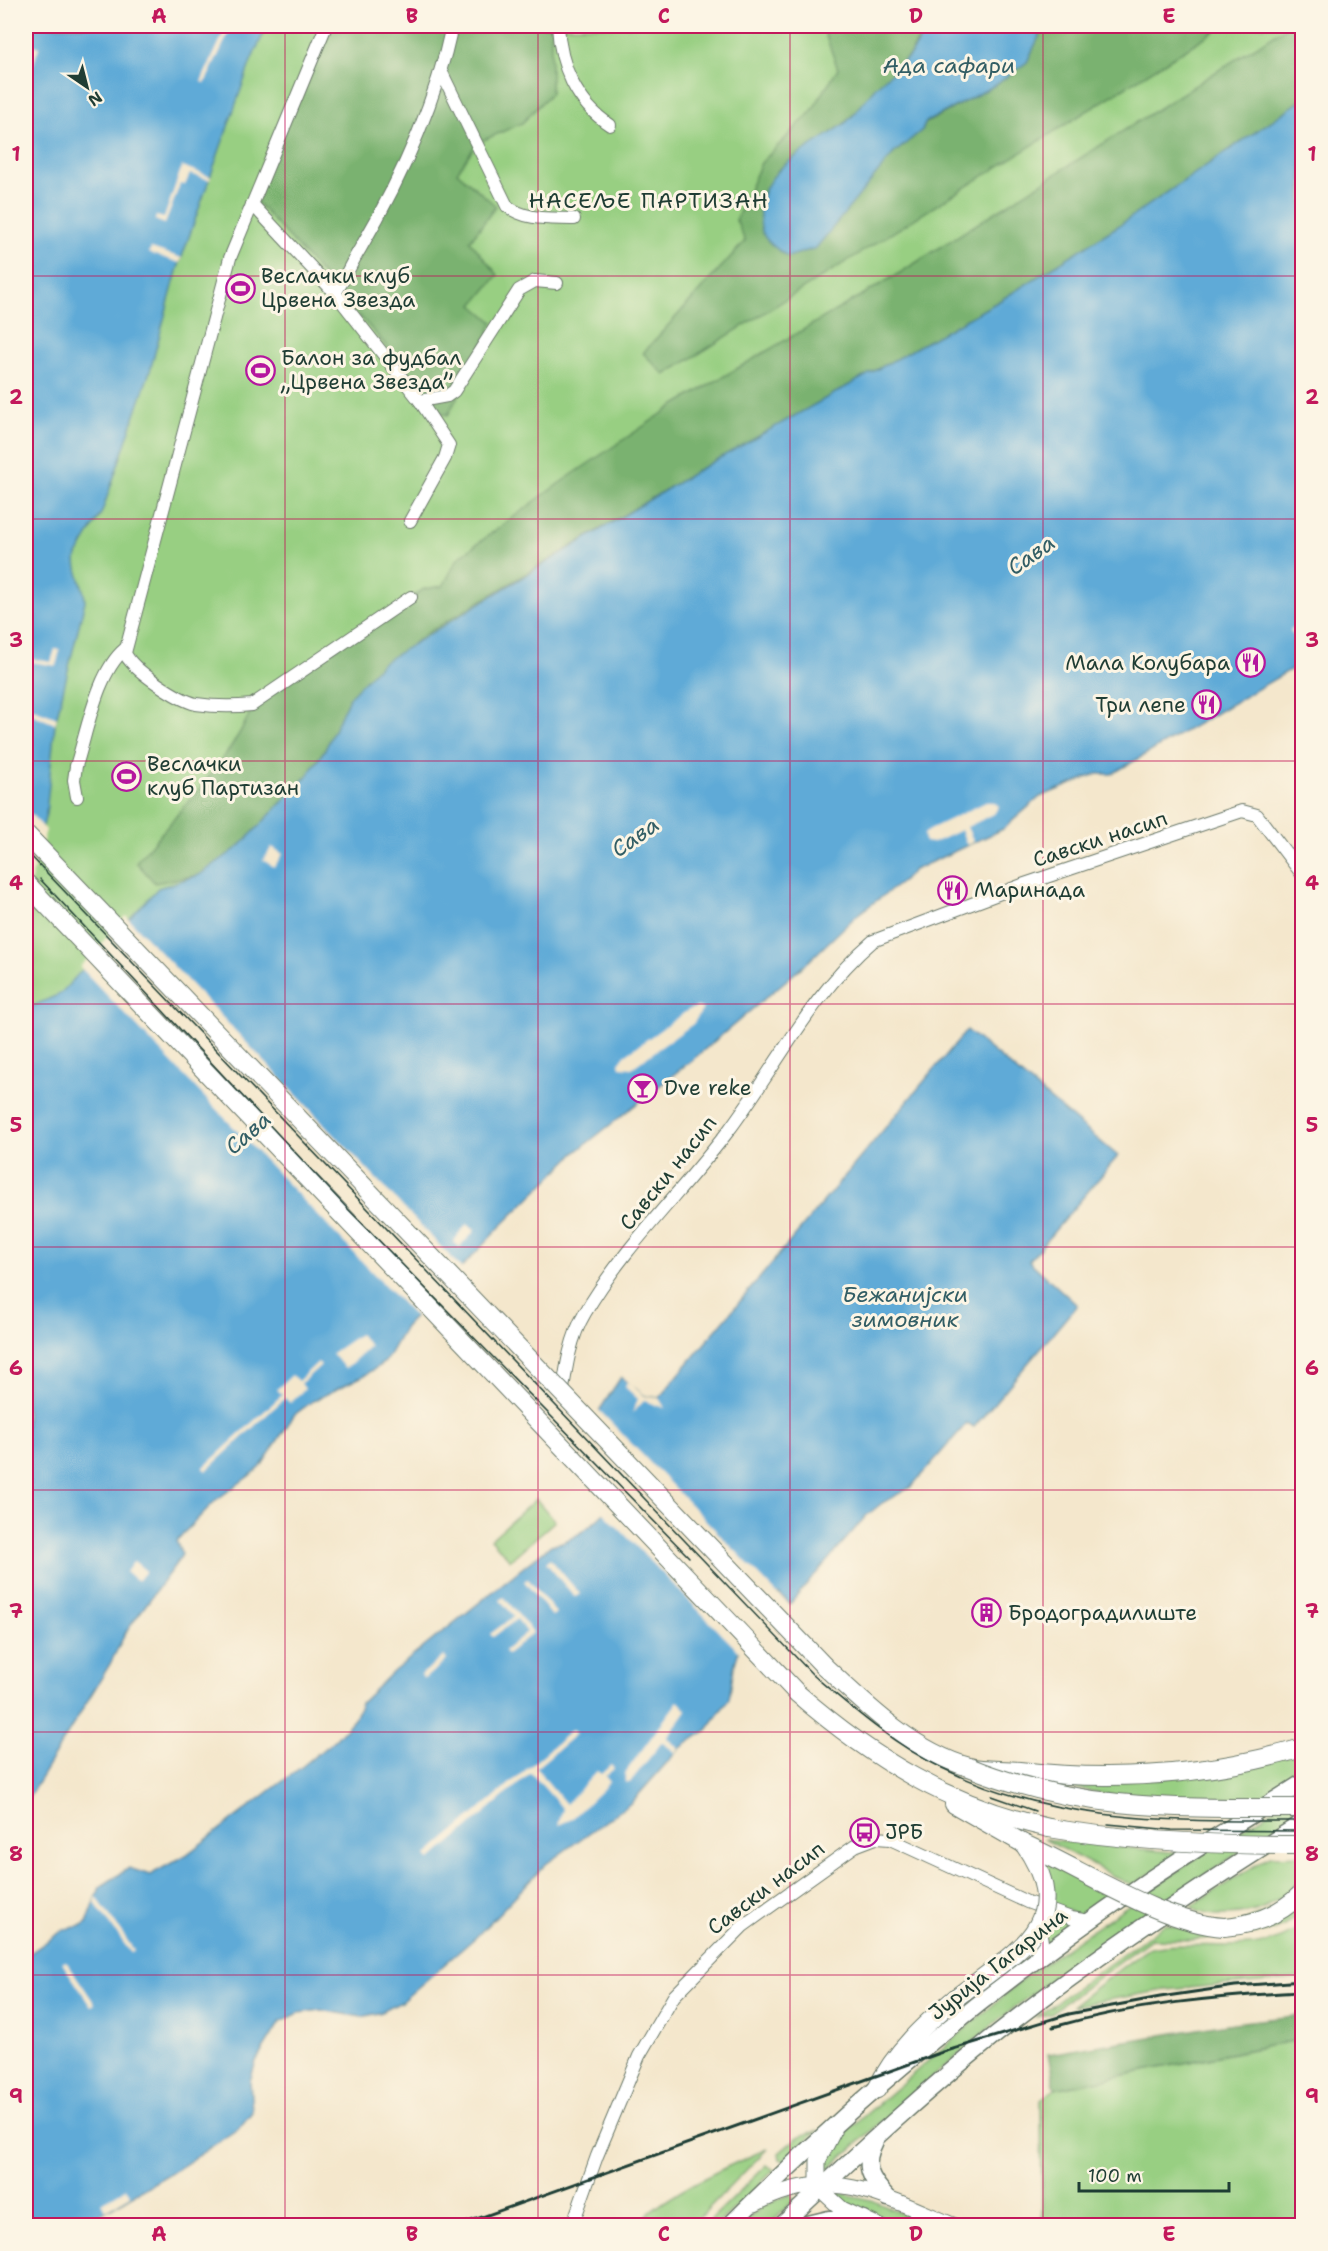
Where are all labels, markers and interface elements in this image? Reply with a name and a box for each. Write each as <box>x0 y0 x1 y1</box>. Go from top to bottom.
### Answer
text: A <box>151 3 167 29</box>
text: B <box>406 3 418 29</box>
text: C <box>658 3 670 29</box>
text: D <box>909 3 923 29</box>
text: E <box>1162 3 1176 29</box>
water label: Ада сафари <box>883 51 1015 80</box>
north arrow <box>57 57 117 117</box>
text: N <box>84 87 107 111</box>
text: 1 <box>11 141 21 167</box>
text: 1 <box>1307 141 1317 167</box>
district label: НАСЕЉЕ ПАРТИЗАН <box>529 186 769 215</box>
place label: Веслачки клуб Црвена Звезда <box>261 262 415 314</box>
sports icon: Веслачки клуб Црвена Звезда <box>224 272 256 304</box>
place label: Балон за фудбал „Црвена Звезда” <box>280 344 462 396</box>
sports icon: Балон за фудбал „Црвена Звезда” <box>244 354 276 386</box>
text: 2 <box>9 384 23 410</box>
text: 2 <box>1305 384 1319 410</box>
water label: Сава <box>1001 528 1061 582</box>
text: 3 <box>9 627 23 653</box>
text: 3 <box>1305 627 1319 653</box>
restaurant icon: Мала Колубара <box>1235 647 1267 679</box>
place label: Мала Колубара <box>1065 649 1230 677</box>
restaurant icon: Три лепе <box>1191 689 1223 721</box>
place label: Три лепе <box>1095 691 1186 719</box>
place label: Веслачки клуб Партизан <box>147 750 299 802</box>
sports icon: Веслачки клуб Партизан <box>110 760 142 792</box>
street label: Савски насип <box>1029 804 1171 874</box>
water label: Сава <box>605 810 665 864</box>
text: 4 <box>9 870 23 896</box>
text: 4 <box>1305 870 1319 896</box>
restaurant icon: Маринада <box>937 874 969 906</box>
place label: Маринада <box>974 876 1085 904</box>
bar icon: Dve reke <box>627 1072 659 1104</box>
place label: Dve reke <box>664 1074 752 1102</box>
water label: Сава <box>219 1105 277 1161</box>
street label: Савски насип <box>613 1110 723 1236</box>
text: 5 <box>10 1112 22 1138</box>
text: 5 <box>1306 1112 1318 1138</box>
water label: Бежанијски зимовник <box>842 1280 968 1334</box>
text: 6 <box>9 1355 23 1381</box>
text: 6 <box>1305 1355 1319 1381</box>
building icon: Бродоградилиште <box>971 1597 1003 1629</box>
text: 7 <box>9 1598 23 1624</box>
text: 7 <box>1305 1598 1319 1624</box>
place label: Бродоградилиште <box>1008 1599 1197 1627</box>
bus stop icon: ЈРБ <box>848 1816 880 1848</box>
place label: ЈРБ <box>885 1818 923 1846</box>
street label: Савски насип <box>702 1835 830 1941</box>
text: 8 <box>9 1841 23 1867</box>
text: 8 <box>1305 1841 1319 1867</box>
street label: Јурија Гагарина <box>923 1901 1073 2027</box>
text: 9 <box>9 2083 23 2109</box>
text: 9 <box>1305 2083 1319 2109</box>
scale bar <box>1079 2155 1229 2193</box>
text: 100 m <box>1088 2164 1142 2188</box>
text: A <box>151 2221 167 2247</box>
text: B <box>406 2221 418 2247</box>
text: C <box>658 2221 670 2247</box>
text: D <box>909 2221 923 2247</box>
text: E <box>1162 2221 1176 2247</box>

